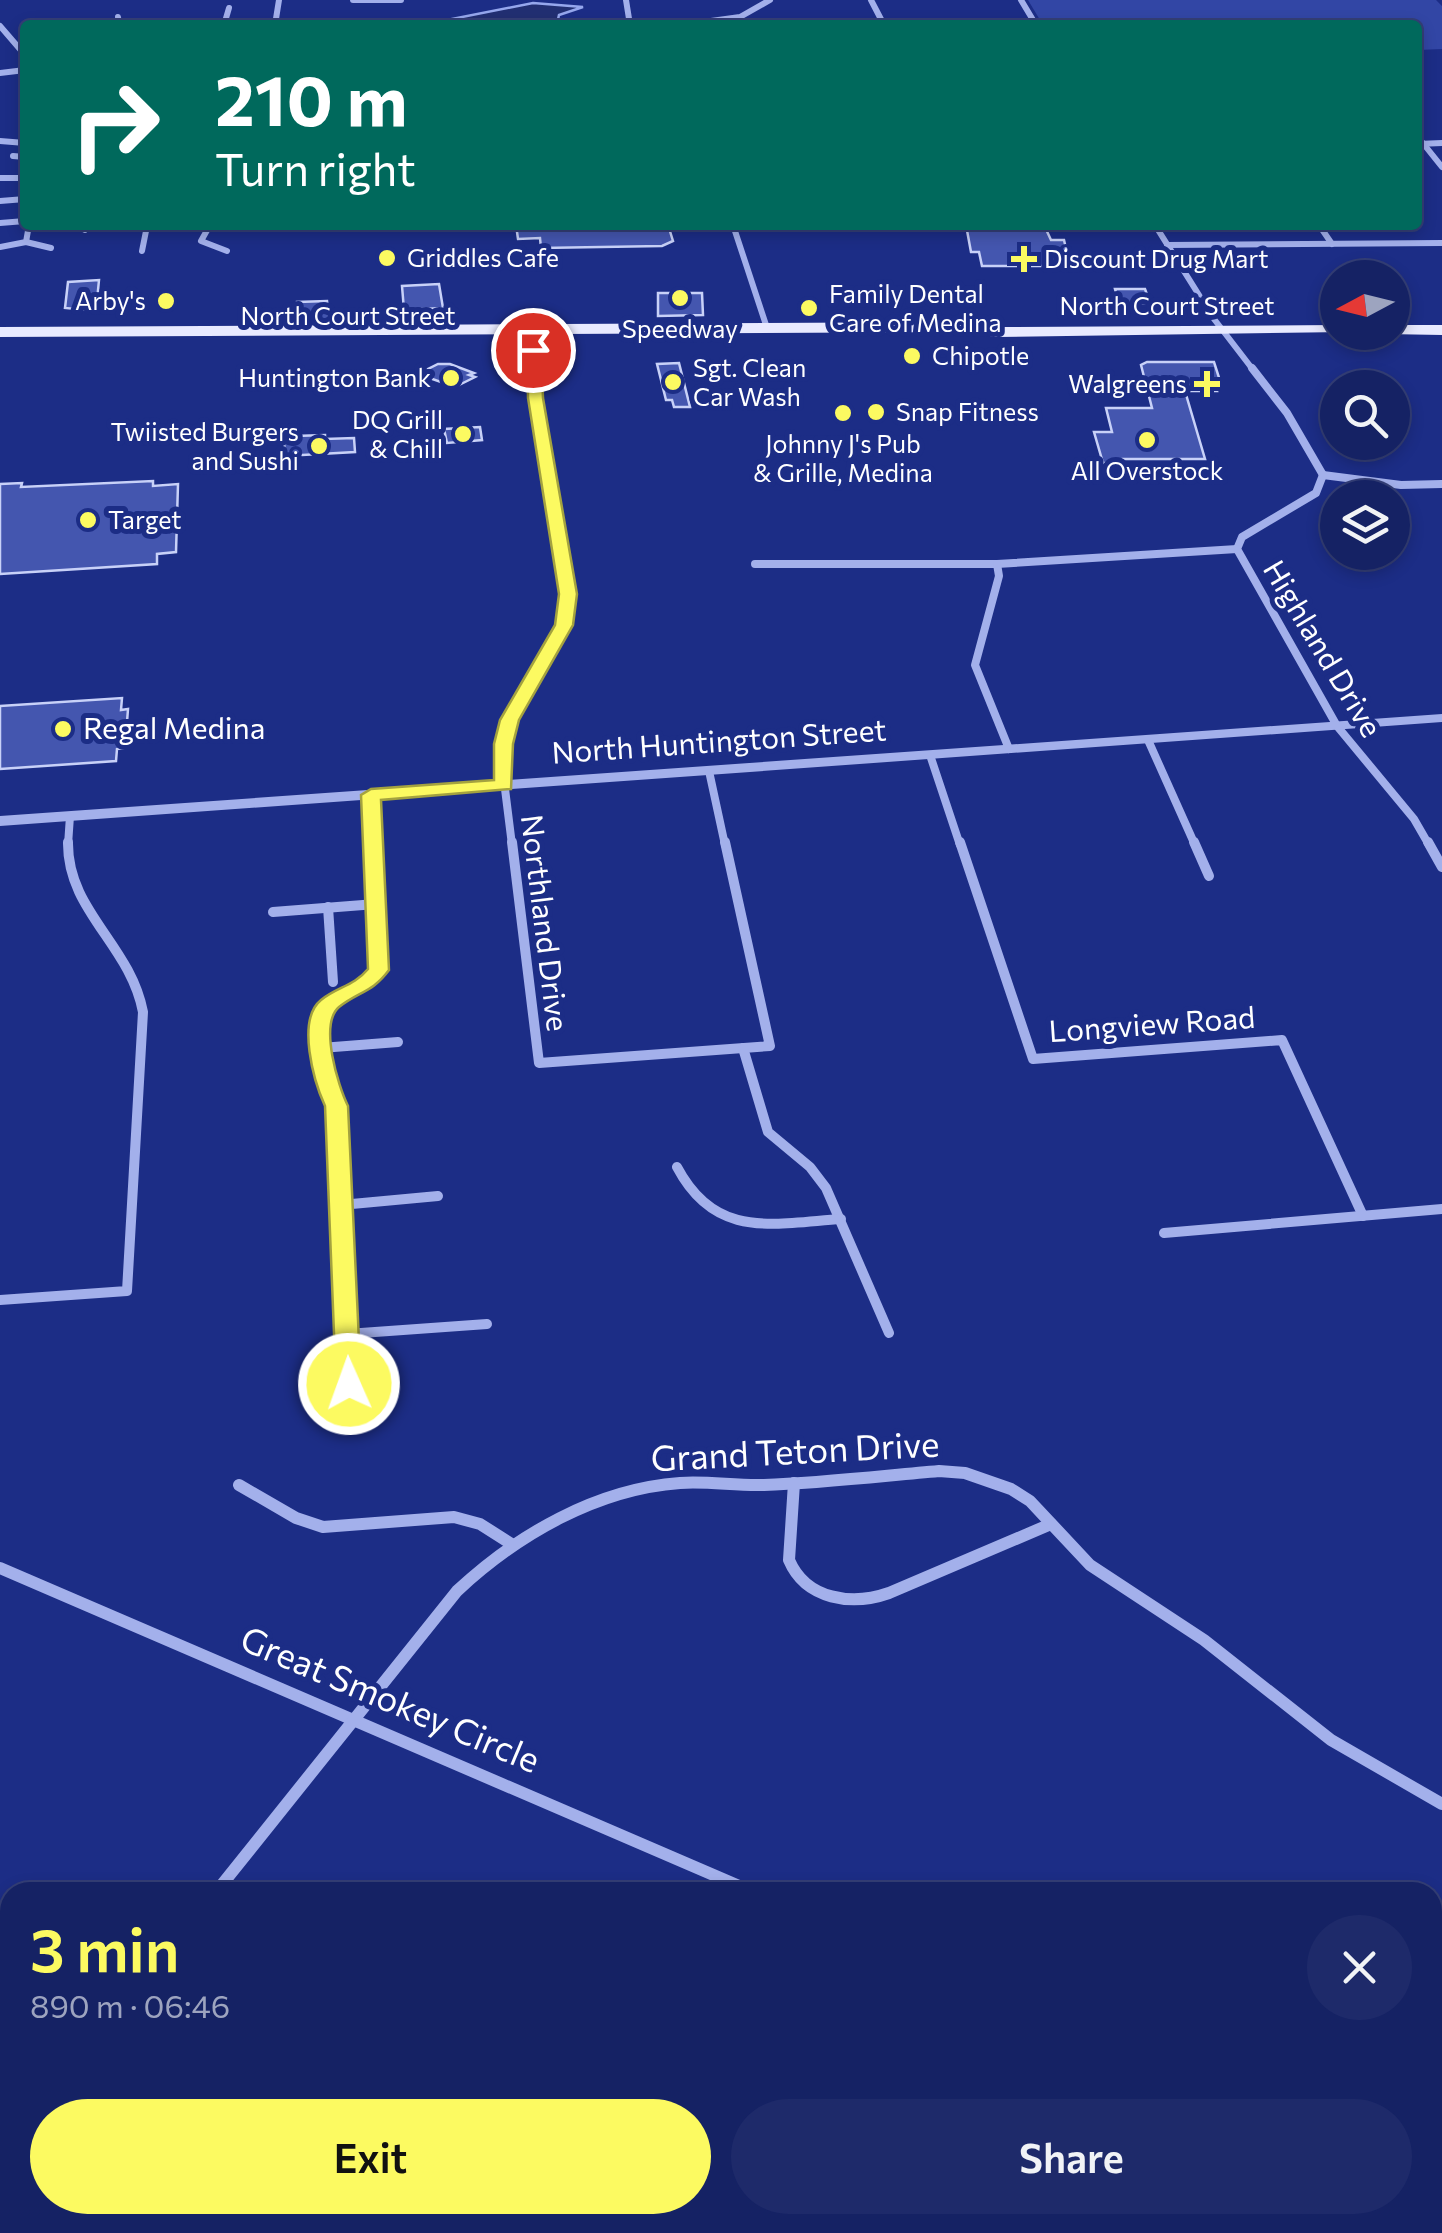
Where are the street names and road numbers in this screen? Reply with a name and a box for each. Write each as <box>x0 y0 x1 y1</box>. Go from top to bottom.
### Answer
street label: North Court Street <box>1060 290 1274 320</box>
street label: North Court Street <box>241 300 455 330</box>
street label: Highland Drive <box>1257 553 1391 743</box>
street label: North Huntington Street <box>550 709 887 770</box>
street label: Northland Drive <box>515 812 578 1033</box>
street label: Longview Road <box>1047 997 1256 1048</box>
street label: Grand Teton Drive <box>650 1420 940 1479</box>
street label: Great Smokey Circle <box>235 1615 547 1780</box>

